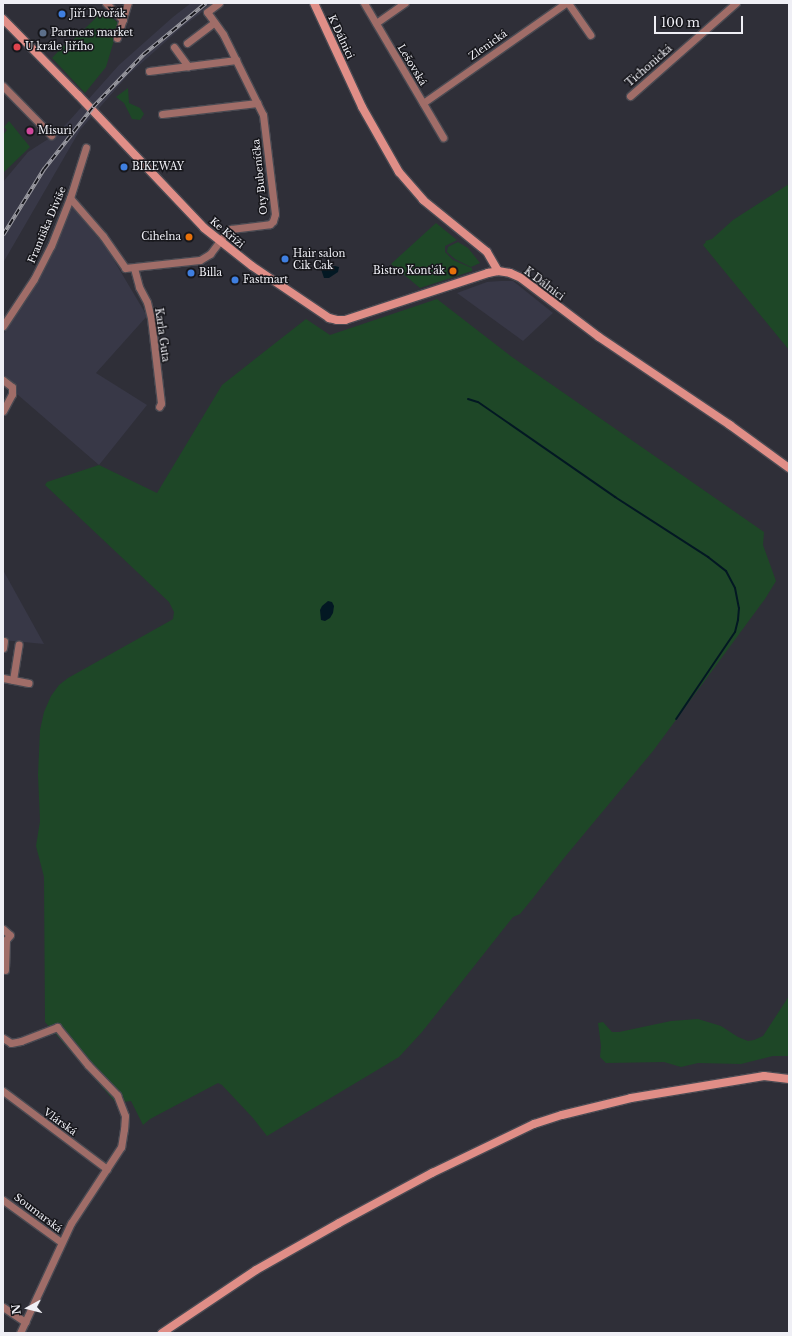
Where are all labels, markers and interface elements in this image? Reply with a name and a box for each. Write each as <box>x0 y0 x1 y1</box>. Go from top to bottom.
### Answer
place label: Jiří Dvořák <box>70 8 126 20</box>
scale bar <box>656 8 745 34</box>
marker: Jiří Dvořák <box>57 9 67 19</box>
street label: K Dálnici <box>326 13 356 61</box>
text: 100 m <box>661 15 700 30</box>
place label: Partners market <box>51 27 133 39</box>
street label: Zlenická <box>467 27 509 63</box>
marker: Partners market <box>38 28 48 38</box>
place label: U krále Jiřího <box>25 41 94 53</box>
marker: U krále Jiřího <box>12 42 22 52</box>
street label: Lešovská <box>395 42 429 88</box>
street label: Tichonická <box>623 43 675 89</box>
place label: Misuri <box>38 125 72 137</box>
marker: Misuri <box>25 126 35 136</box>
street label: Oty Bubeníčka <box>250 138 270 216</box>
place label: BIKEWAY <box>132 161 184 173</box>
marker: BIKEWAY <box>119 162 129 172</box>
street label: Františka Diviše <box>25 185 69 265</box>
street label: Ke Kříži <box>207 215 247 251</box>
place label: Cihelna <box>141 231 181 243</box>
marker: Cihelna <box>184 232 194 242</box>
place label: Hair salon Cik Cak <box>293 247 346 270</box>
marker: Hair salon Cik Cak <box>280 254 290 264</box>
place label: Bistro Kont'ák <box>373 265 445 277</box>
street label: K Dálnici <box>522 265 566 303</box>
marker: Bistro Kont'ák <box>448 266 458 276</box>
place label: Billa <box>199 267 222 279</box>
marker: Billa <box>186 268 196 278</box>
place label: Fastmart <box>243 274 288 286</box>
marker: Fastmart <box>230 275 240 285</box>
street label: Karla Guta <box>152 307 172 363</box>
street label: Vlárská <box>41 1106 79 1138</box>
street label: Soumarská <box>12 1191 64 1235</box>
north arrow <box>8 1288 48 1328</box>
text: N <box>9 1303 24 1315</box>

